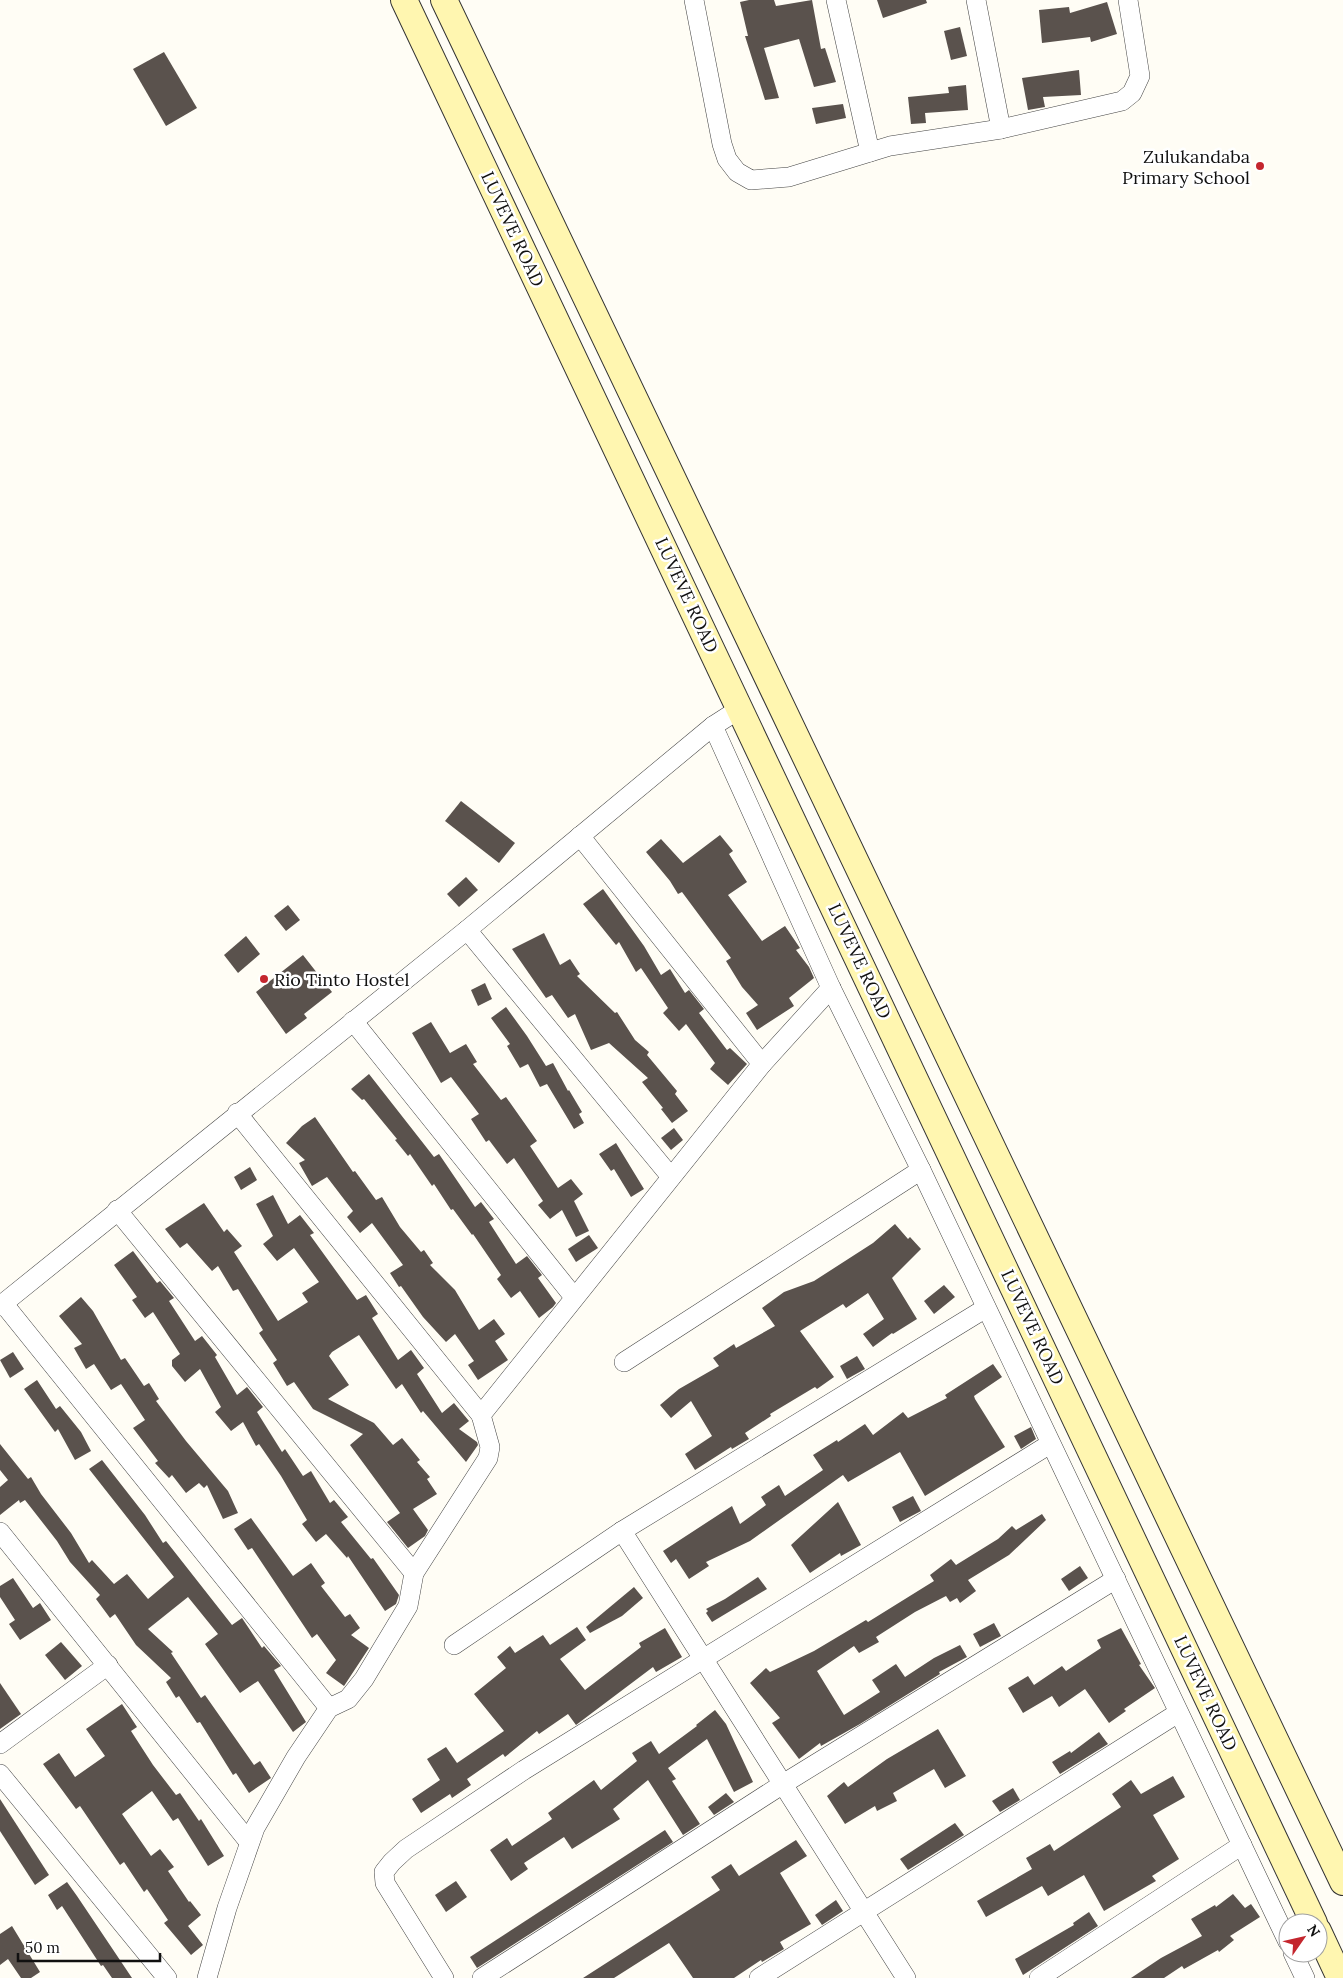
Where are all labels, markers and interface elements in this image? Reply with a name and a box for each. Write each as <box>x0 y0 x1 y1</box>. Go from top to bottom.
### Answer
place label: Zulukandaba Primary School <box>1122 145 1250 189</box>
marker: Zulukandaba Primary School <box>1254 160 1266 172</box>
street label: LUVEVE ROAD <box>476 168 550 290</box>
street label: LUVEVE ROAD <box>650 534 724 656</box>
street label: LUVEVE ROAD <box>823 900 897 1022</box>
place label: Rio Tinto Hostel <box>274 968 409 991</box>
marker: Rio Tinto Hostel <box>258 973 270 985</box>
street label: LUVEVE ROAD <box>996 1266 1070 1388</box>
street label: LUVEVE ROAD <box>1169 1632 1243 1754</box>
north arrow <box>1278 1913 1328 1963</box>
text: N <box>1303 1921 1324 1940</box>
scale bar <box>18 1930 160 1962</box>
text: 50 m <box>25 1938 60 1957</box>

